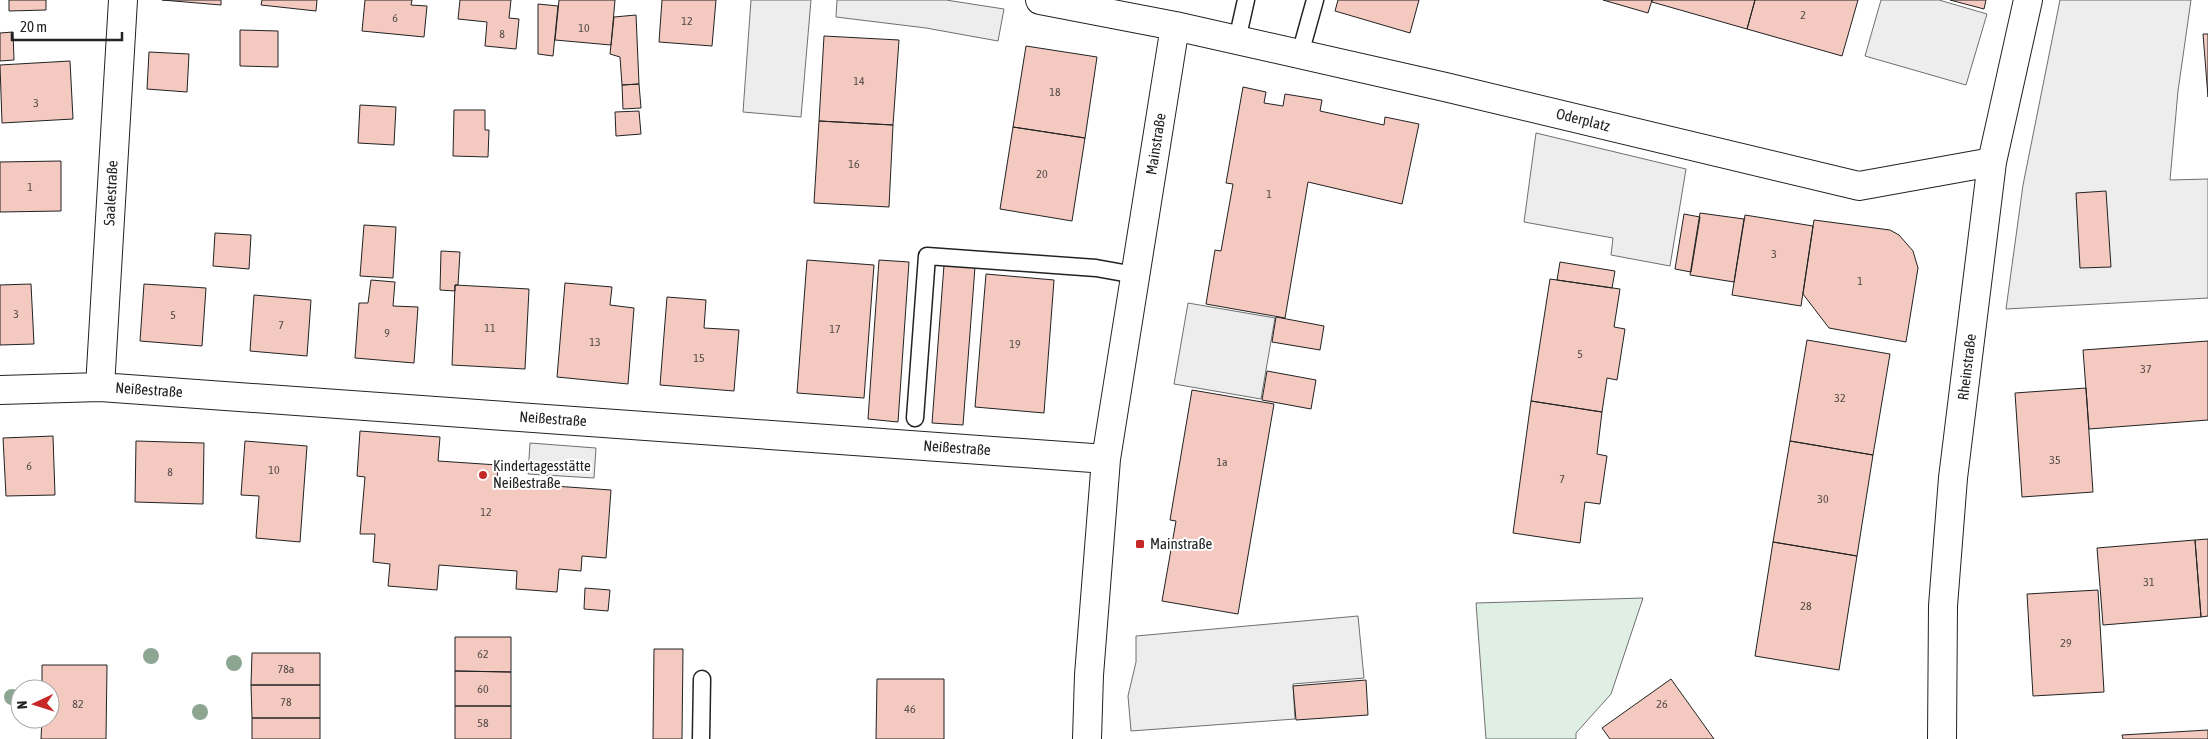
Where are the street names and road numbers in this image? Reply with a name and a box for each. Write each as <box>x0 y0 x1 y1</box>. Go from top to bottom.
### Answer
street label: Oderplatz <box>1554 105 1612 135</box>
street label: Mainstraße <box>1142 112 1169 176</box>
street label: Saalestraße <box>100 160 121 226</box>
street label: Rheinstraße <box>1954 333 1979 401</box>
street label: Neißestraße <box>115 379 184 400</box>
street label: Neißestraße <box>519 408 588 429</box>
street label: Neißestraße <box>923 437 992 458</box>

